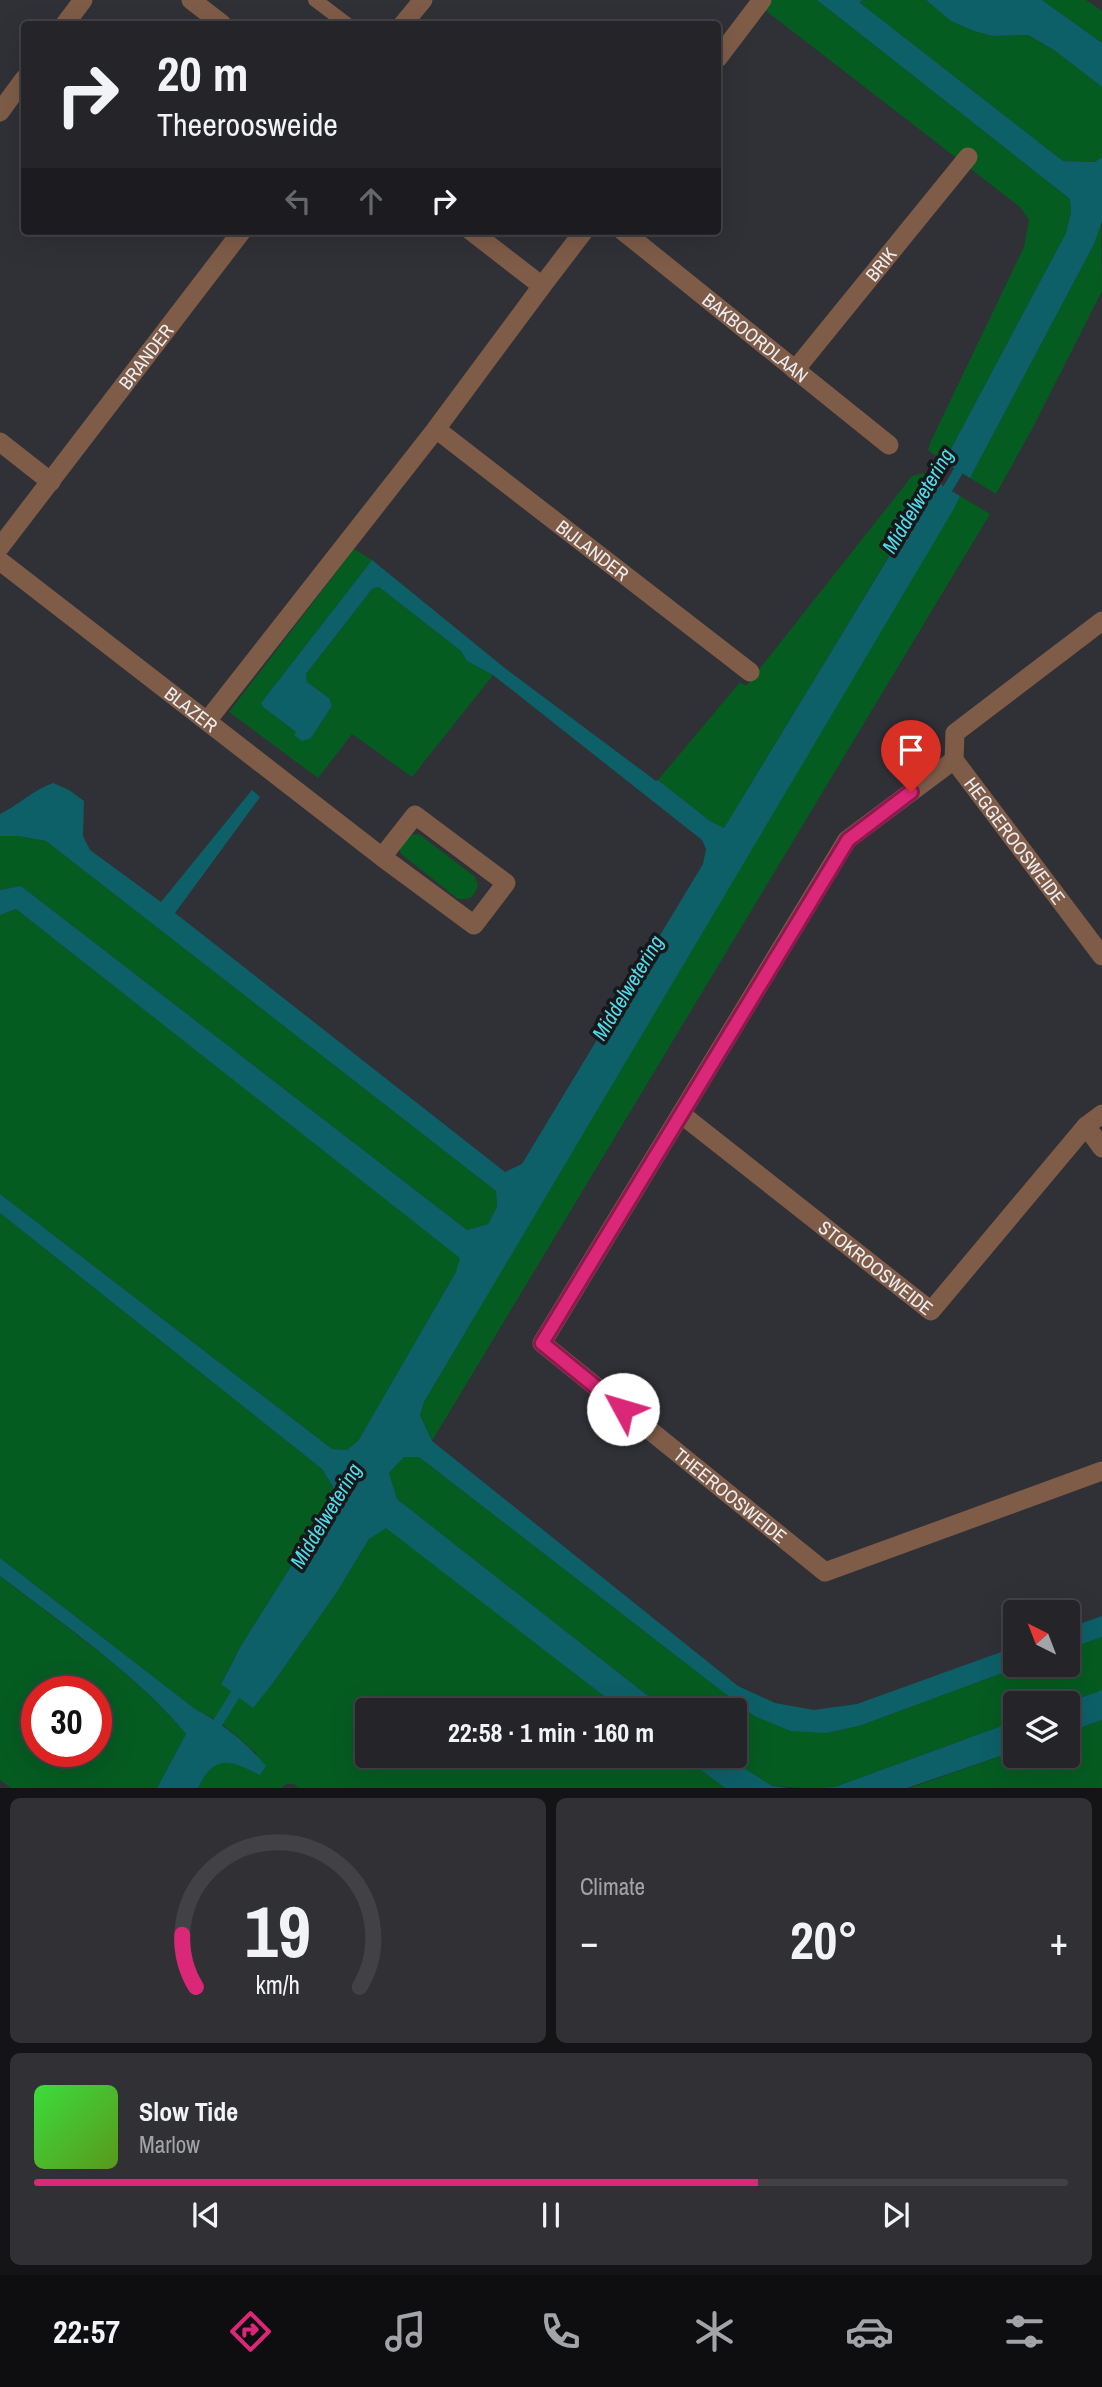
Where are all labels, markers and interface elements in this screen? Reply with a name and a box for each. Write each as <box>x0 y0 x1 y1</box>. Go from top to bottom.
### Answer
text: 20 m <box>157 40 249 106</box>
icon: right <box>42 49 133 140</box>
text: Theeroosweide <box>157 103 338 146</box>
icon: left <box>279 182 317 220</box>
icon: ahead <box>352 182 390 220</box>
icon: right <box>425 182 463 220</box>
street label: BRIK <box>859 242 903 287</box>
street label: BAKBOORDLAAN <box>697 287 814 388</box>
street label: BRANDER <box>112 318 179 395</box>
water label: Middelwetering <box>875 442 961 559</box>
street label: BIJLANDER <box>551 514 634 587</box>
street label: BLAZER <box>159 680 223 738</box>
pin <box>881 720 941 792</box>
icon: arrive <box>892 731 930 769</box>
street label: HEGGEROOSWEIDE <box>958 772 1072 910</box>
water label: Middelwetering <box>585 929 671 1046</box>
street label: STOKROOSWEIDE <box>813 1214 939 1321</box>
position arrow <box>586 1372 660 1446</box>
street label: THEEROOSWEIDE <box>668 1442 792 1549</box>
water label: Middelwetering <box>283 1457 369 1574</box>
north arrow <box>1003 1600 1080 1676</box>
map controls <box>1003 1600 1080 1768</box>
speed limit sign: 30 <box>21 1676 112 1767</box>
button: layers <box>1003 1691 1080 1768</box>
text: 22:58 · 1 min · 160 m <box>448 1715 654 1750</box>
text: Climate <box>580 1871 645 1902</box>
text: 19 <box>245 1882 311 1980</box>
text: 20° <box>790 1905 858 1975</box>
text: − <box>580 1916 598 1967</box>
text: + <box>1050 1916 1068 1967</box>
text: km/h <box>256 1967 300 2001</box>
text: Slow Tide <box>139 2094 238 2129</box>
text: Marlow <box>139 2129 200 2160</box>
icon: previous <box>187 2196 225 2234</box>
icon: pause <box>532 2196 570 2234</box>
icon: next <box>877 2196 915 2234</box>
icon: directions <box>226 2307 275 2356</box>
icon: music <box>381 2307 430 2356</box>
icon: phone <box>536 2307 585 2356</box>
icon: climate <box>690 2307 739 2356</box>
icon: car <box>845 2307 894 2356</box>
icon: filters <box>1000 2307 1049 2356</box>
text: 22:57 <box>53 2310 120 2353</box>

